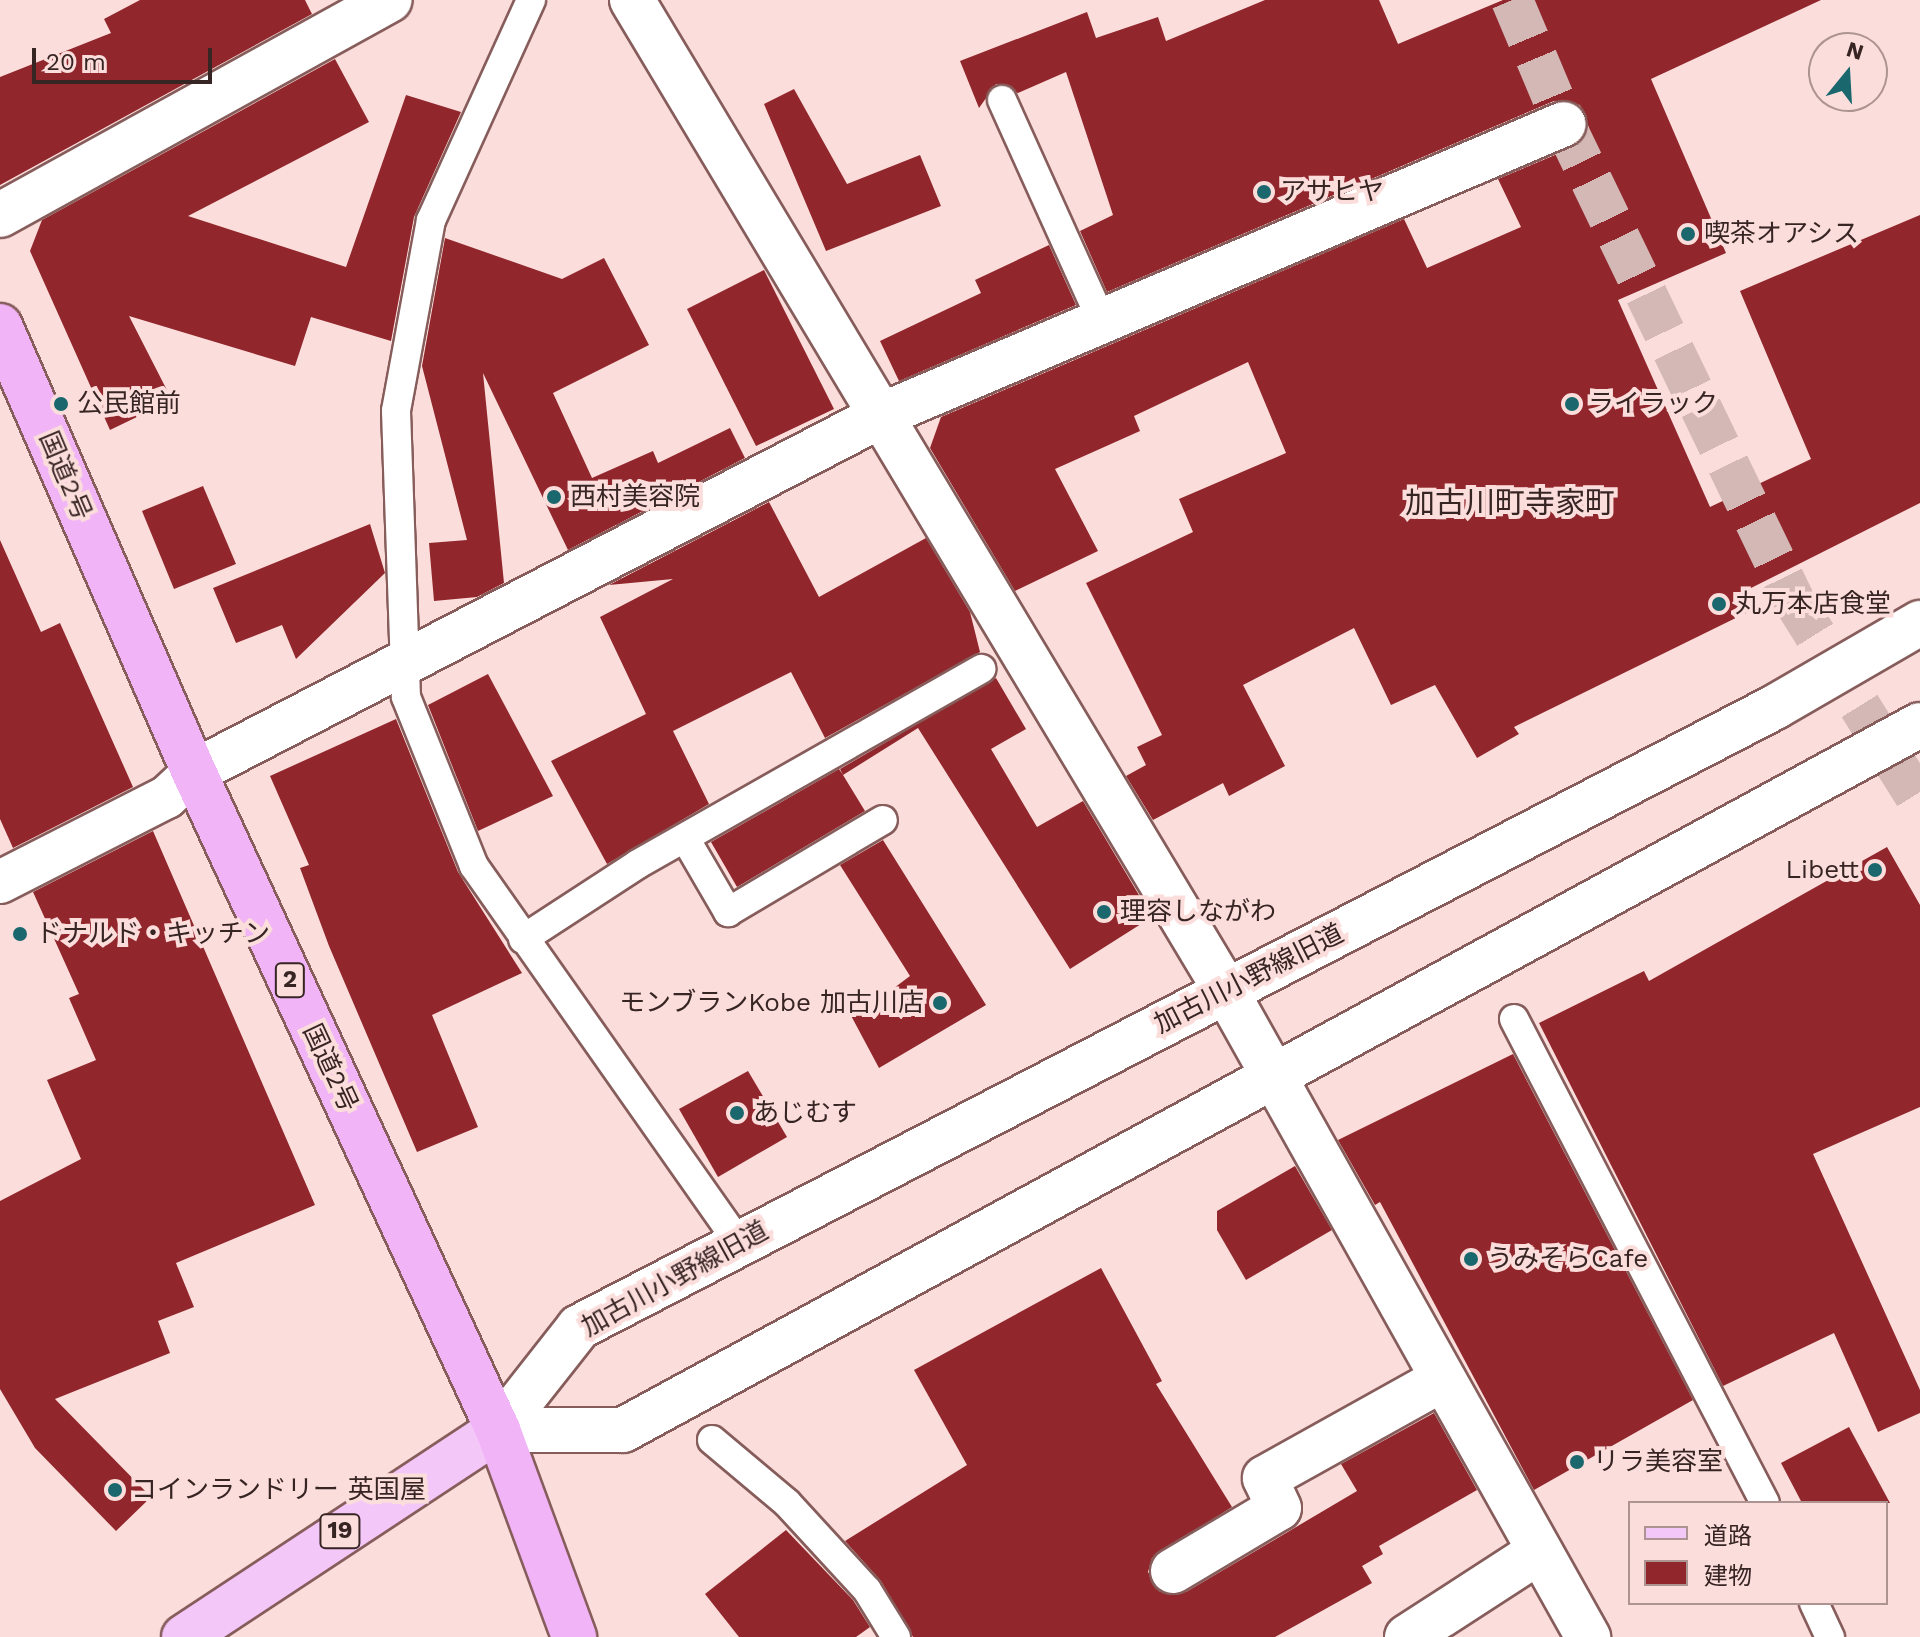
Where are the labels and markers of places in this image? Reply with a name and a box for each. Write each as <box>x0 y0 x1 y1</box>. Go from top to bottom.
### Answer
place label: アサヒヤ <box>1280 176 1384 208</box>
marker: アサヒヤ <box>1255 183 1273 201</box>
place label: 喫茶オアシス <box>1704 218 1860 250</box>
marker: 喫茶オアシス <box>1679 225 1697 243</box>
place label: 公民館前 <box>77 388 181 420</box>
place label: ライラック <box>1588 388 1718 420</box>
marker: 公民館前 <box>52 395 70 413</box>
marker: ライラック <box>1563 395 1581 413</box>
place label: 西村美容院 <box>570 481 700 513</box>
marker: 西村美容院 <box>545 488 563 506</box>
place label: 丸万本店食堂 <box>1735 588 1891 620</box>
marker: 丸万本店食堂 <box>1710 595 1728 613</box>
place label: Libett <box>1785 854 1859 886</box>
marker: Libett <box>1866 861 1884 879</box>
place label: 理容しながわ <box>1120 896 1276 928</box>
marker: 理容しながわ <box>1095 903 1113 921</box>
place label: ドナルド・キッチン <box>36 918 270 950</box>
marker: ドナルド・キッチン <box>11 925 29 943</box>
place label: モンブランKobe 加古川店 <box>618 987 924 1019</box>
marker: モンブランKobe 加古川店 <box>931 994 949 1012</box>
place label: あじむす <box>753 1097 857 1129</box>
marker: あじむす <box>728 1104 746 1122</box>
place label: うみそらCafe <box>1487 1243 1648 1275</box>
marker: うみそらCafe <box>1462 1250 1480 1268</box>
place label: リラ美容室 <box>1593 1446 1723 1478</box>
marker: リラ美容室 <box>1568 1453 1586 1471</box>
place label: コインランドリー 英国屋 <box>131 1474 426 1506</box>
marker: コインランドリー 英国屋 <box>106 1481 124 1499</box>

